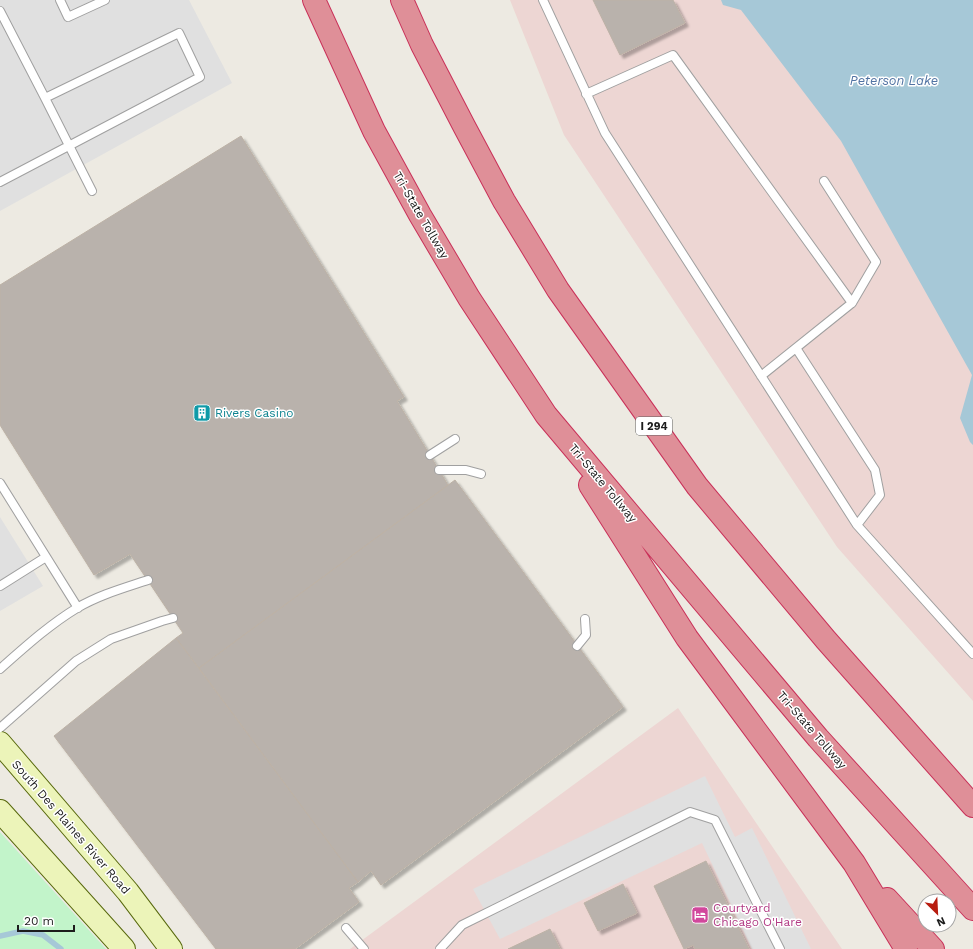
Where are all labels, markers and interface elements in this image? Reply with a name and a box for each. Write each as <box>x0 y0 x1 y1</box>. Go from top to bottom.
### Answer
water label: Peterson Lake <box>850 73 938 88</box>
street label: Tri-State Tollway <box>390 169 452 262</box>
building icon: Rivers Casino <box>192 403 212 423</box>
place label: Rivers Casino <box>215 406 294 420</box>
road number: I 294 <box>636 417 672 435</box>
street label: Tri-State Tollway <box>566 441 640 526</box>
street label: Tri-State Tollway <box>775 688 850 772</box>
street label: South Des Plaines River Road <box>9 757 133 897</box>
north arrow <box>917 893 957 933</box>
place label: Courtyard Chicago O'Hare <box>713 901 802 929</box>
hotel icon: Courtyard Chicago O'Hare <box>690 905 710 925</box>
scale bar <box>18 907 74 933</box>
text: 20 m <box>24 914 54 928</box>
text: N <box>934 914 947 929</box>

